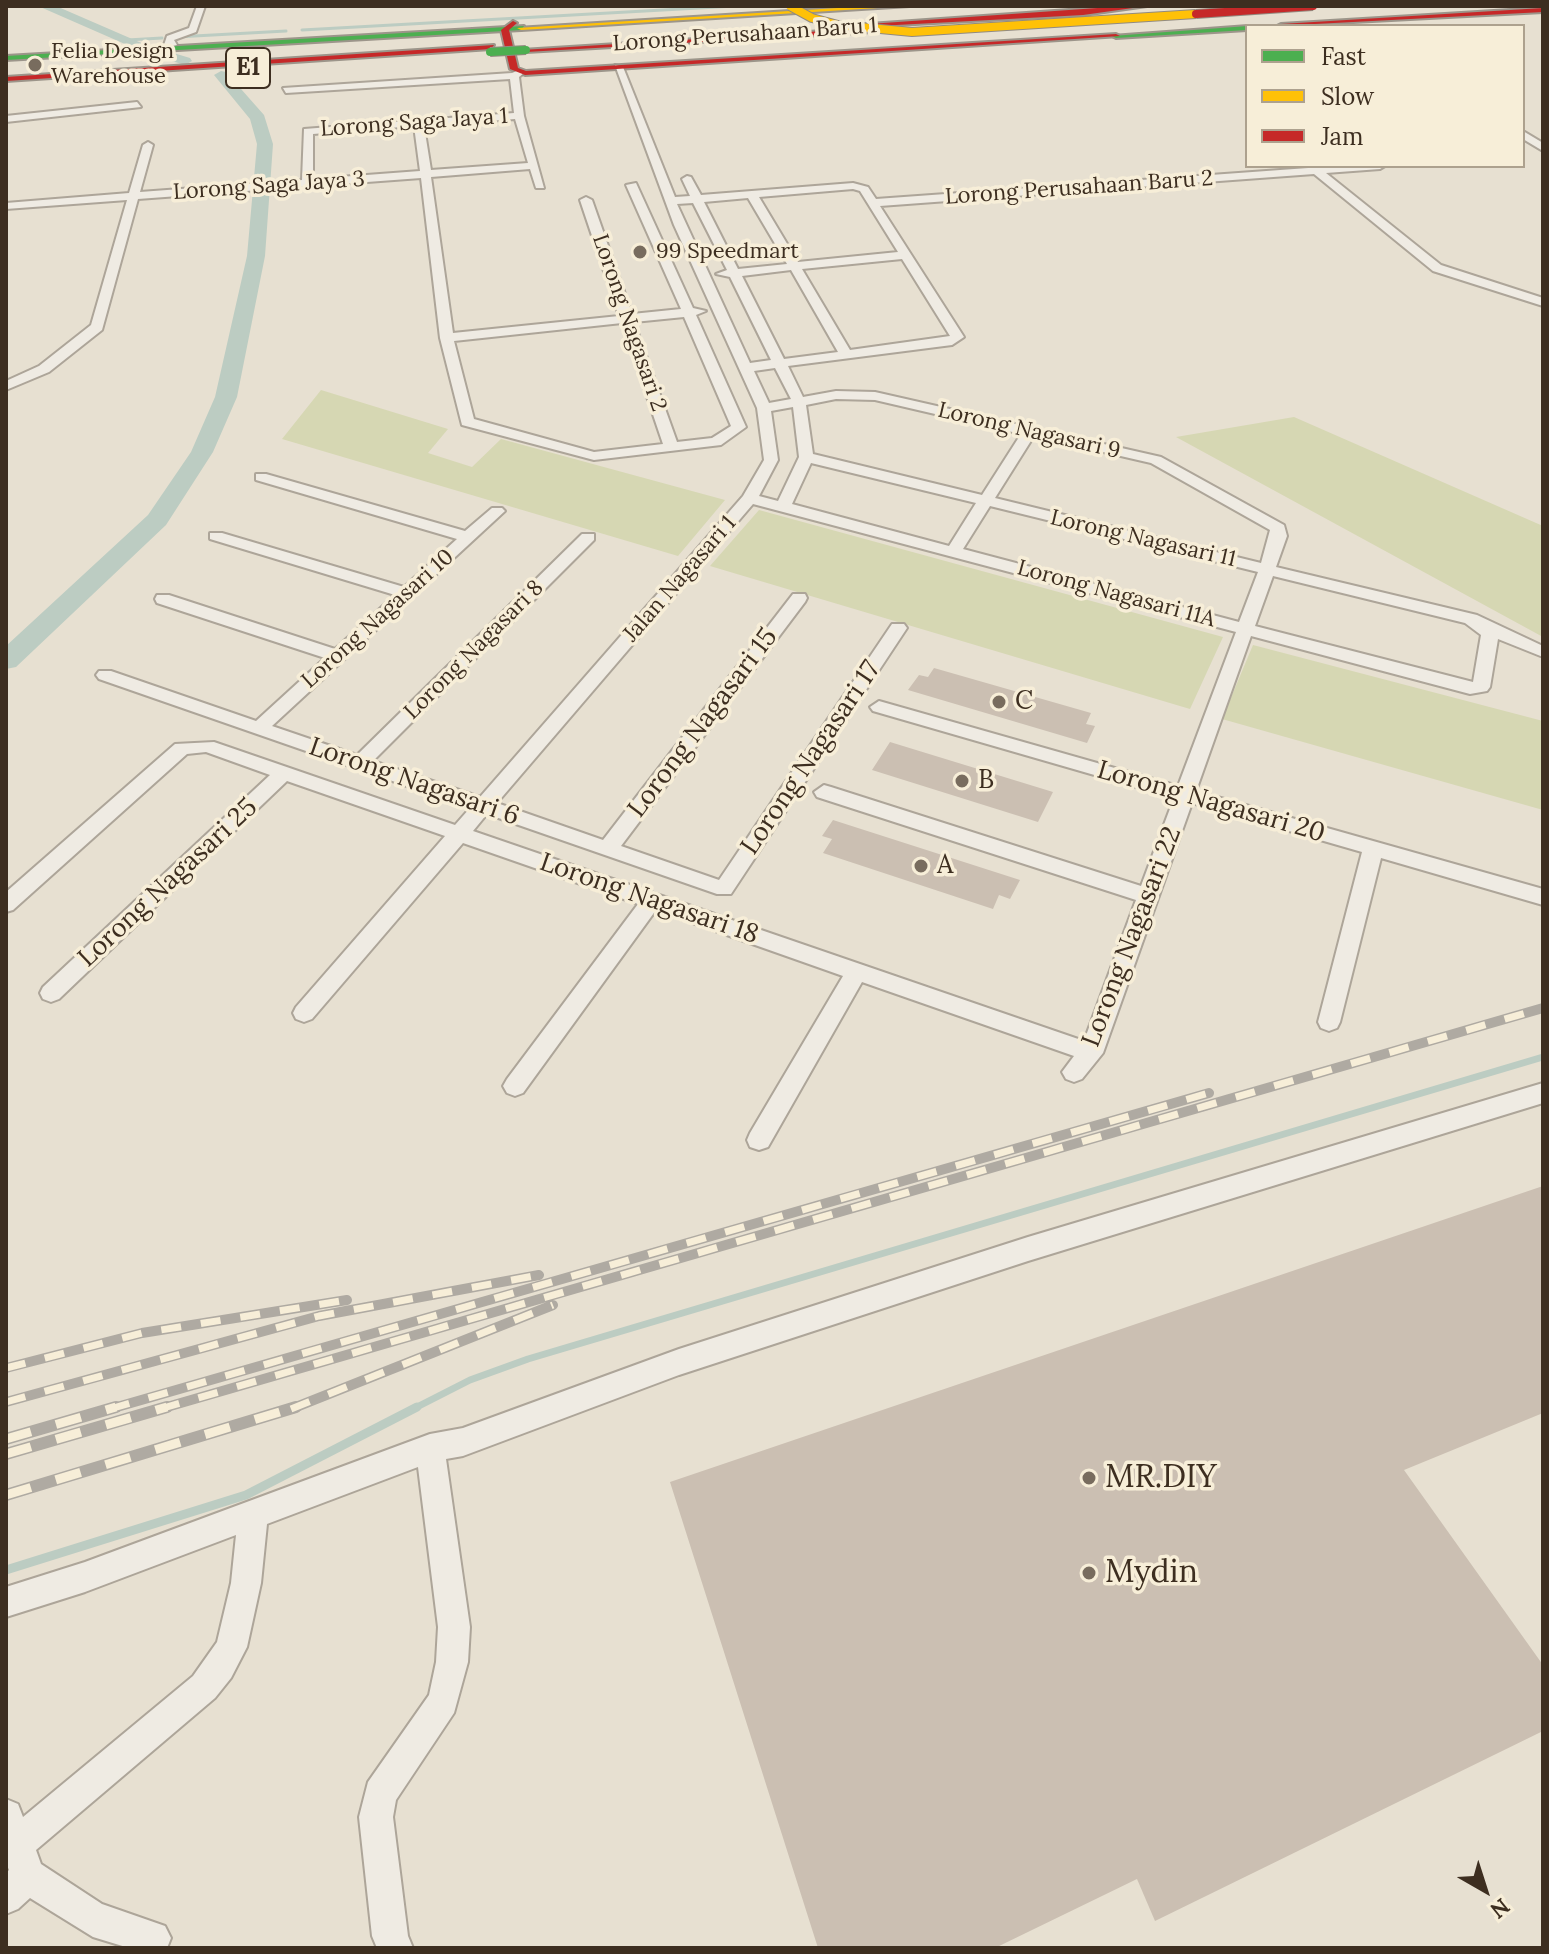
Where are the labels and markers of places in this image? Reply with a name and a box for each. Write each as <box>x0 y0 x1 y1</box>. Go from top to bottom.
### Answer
place label: Felia Design Warehouse <box>51 39 174 90</box>
marker: Felia Design Warehouse <box>26 56 44 74</box>
place label: 99 Speedmart <box>656 239 799 265</box>
marker: 99 Speedmart <box>631 243 649 261</box>
place label: C <box>1015 686 1033 718</box>
marker: C <box>990 693 1008 711</box>
place label: B <box>978 765 994 797</box>
marker: B <box>953 772 971 790</box>
place label: A <box>937 850 953 882</box>
marker: A <box>912 857 930 875</box>
place label: MR.DIY <box>1105 1459 1217 1497</box>
marker: MR.DIY <box>1080 1469 1098 1487</box>
place label: Mydin <box>1105 1554 1198 1592</box>
marker: Mydin <box>1080 1564 1098 1582</box>

